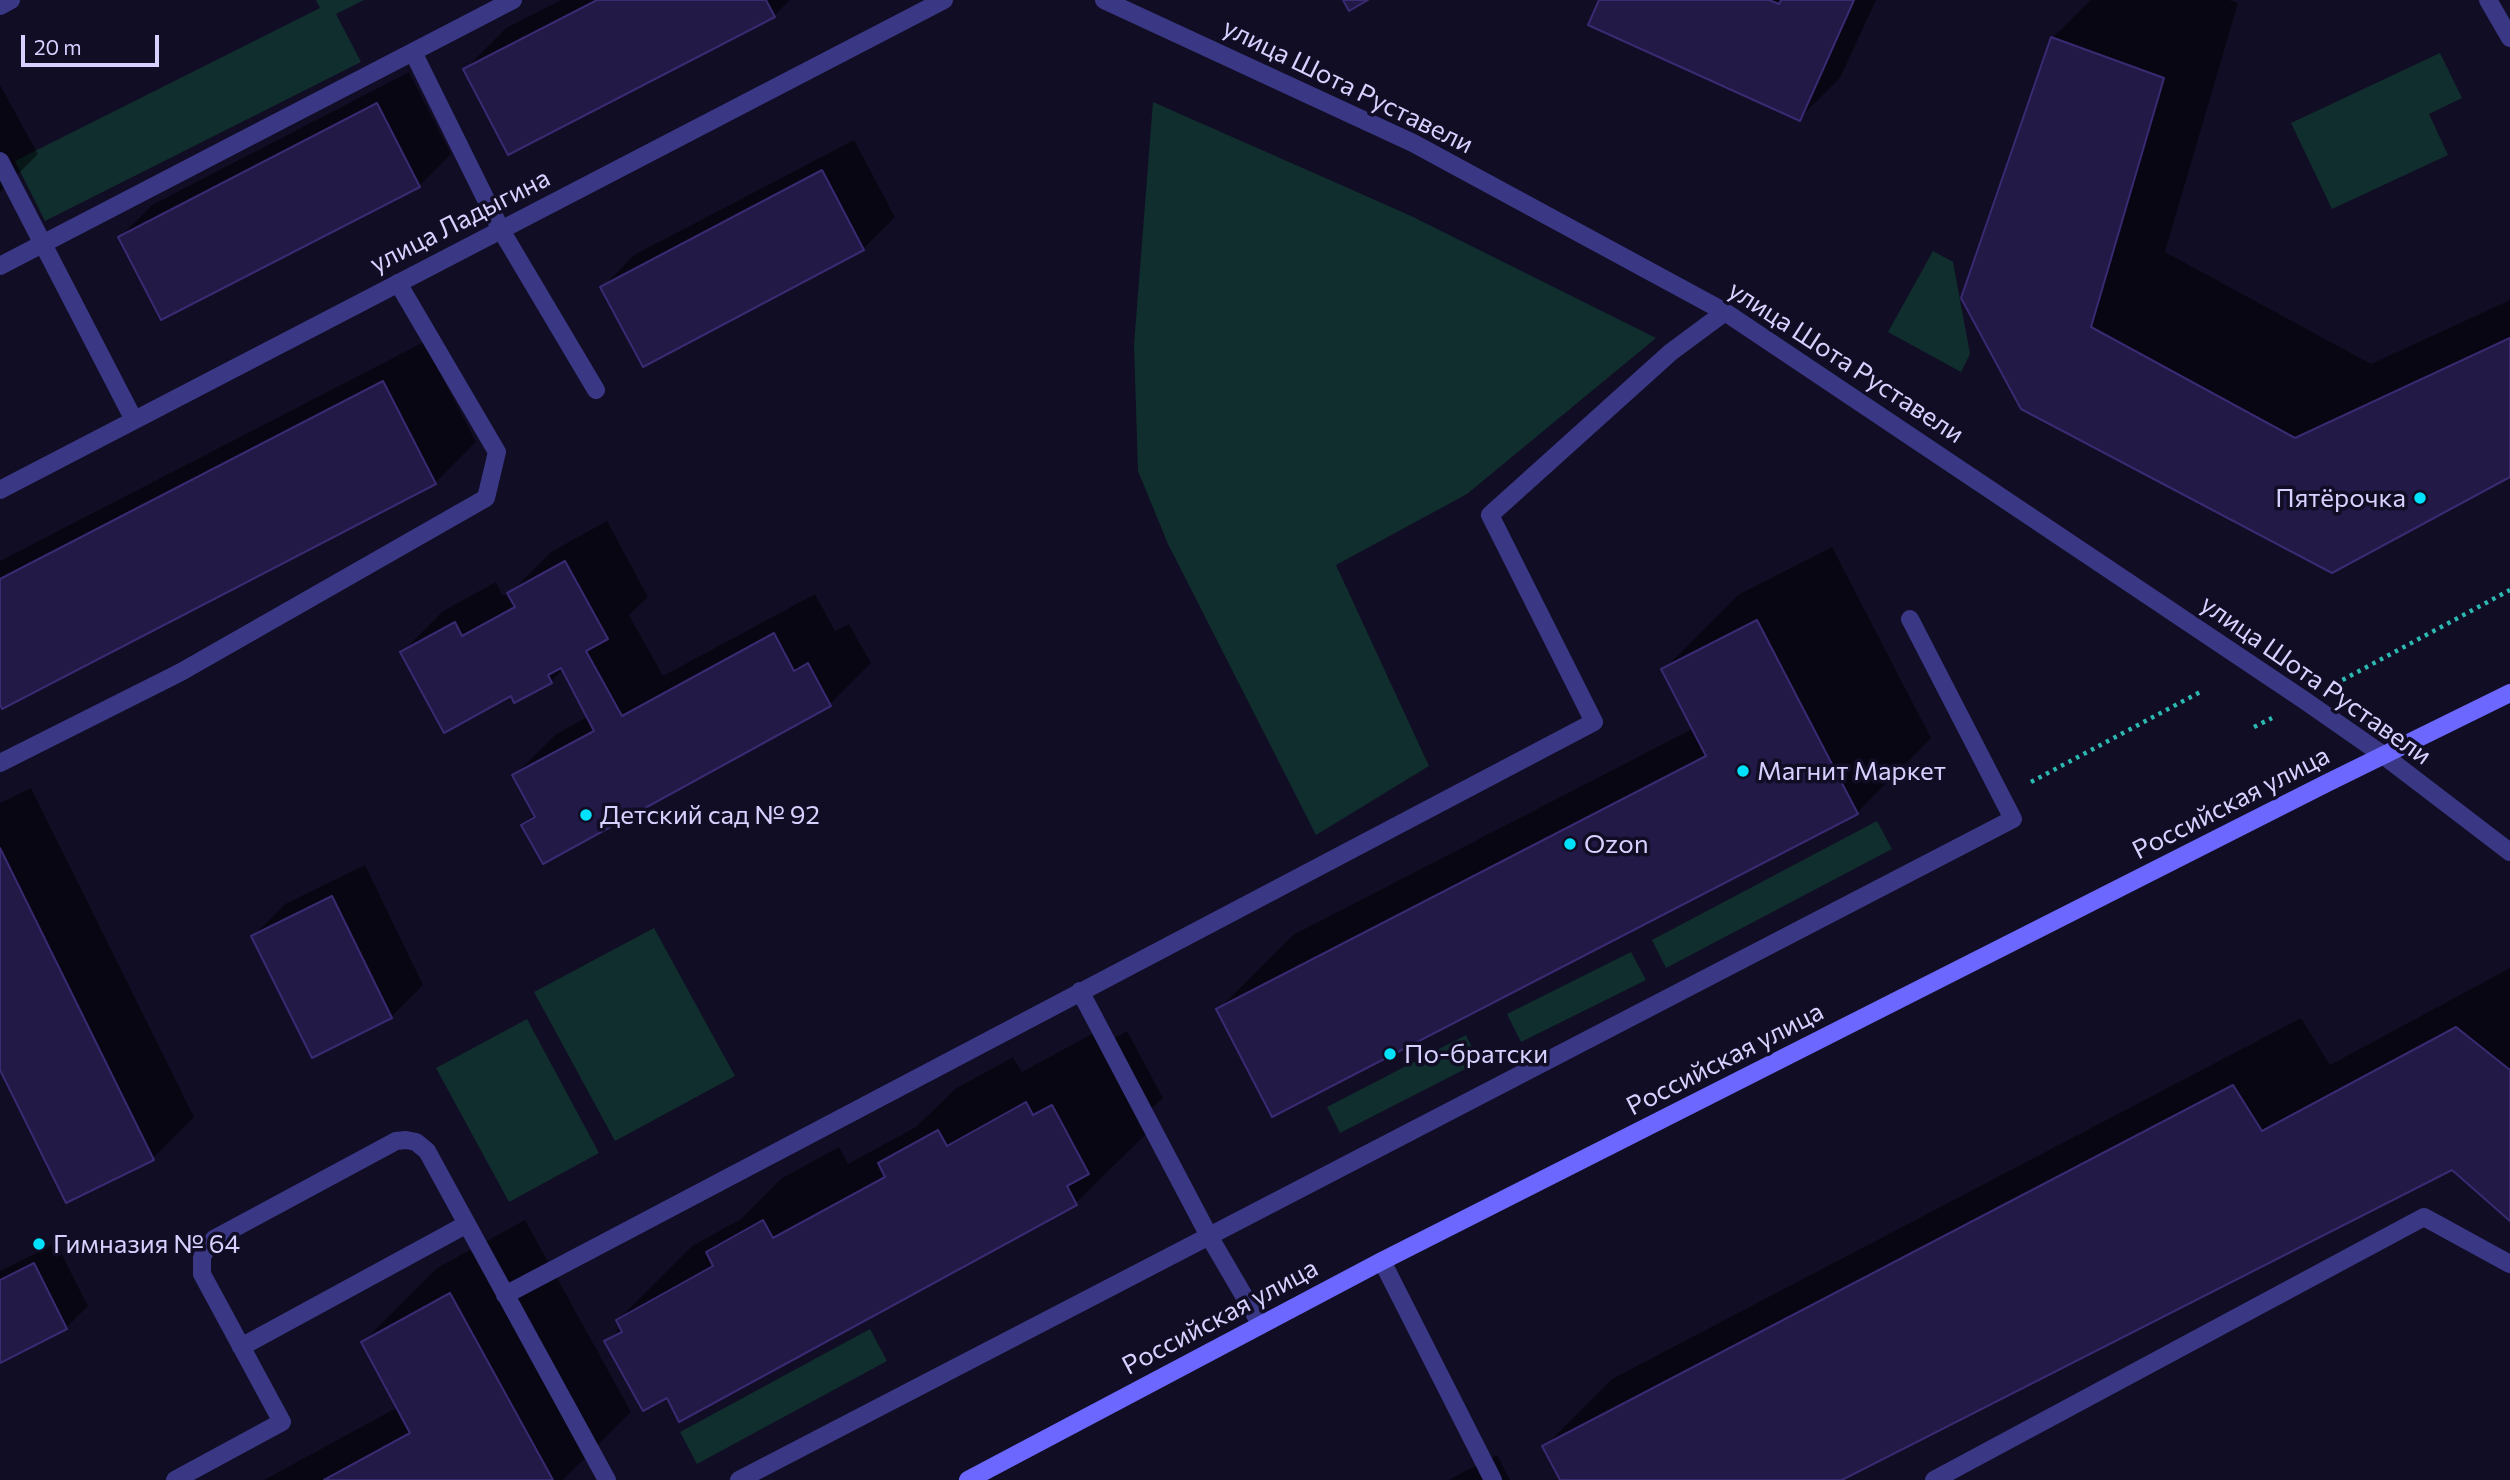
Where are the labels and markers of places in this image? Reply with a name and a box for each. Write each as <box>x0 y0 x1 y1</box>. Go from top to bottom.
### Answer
place label: Пятёрочка <box>2275 482 2406 514</box>
marker: Пятёрочка <box>2412 490 2428 506</box>
place label: Магнит Маркет <box>1757 755 1946 787</box>
marker: Магнит Маркет <box>1735 763 1751 779</box>
place label: Детский сад № 92 <box>600 799 820 831</box>
marker: Детский сад № 92 <box>578 807 594 823</box>
place label: Ozon <box>1584 828 1649 860</box>
marker: Ozon <box>1562 836 1578 852</box>
place label: По-братски <box>1404 1038 1548 1070</box>
marker: По-братски <box>1382 1046 1398 1062</box>
place label: Гимназия № 64 <box>53 1228 240 1260</box>
marker: Гимназия № 64 <box>31 1236 47 1252</box>

